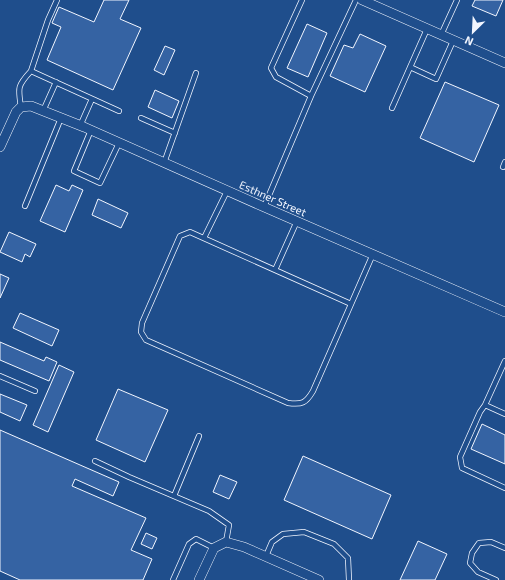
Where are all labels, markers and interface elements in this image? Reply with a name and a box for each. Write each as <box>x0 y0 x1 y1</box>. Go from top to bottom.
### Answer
north arrow <box>453 12 493 52</box>
text: N <box>462 34 475 49</box>
street label: Esthner Street <box>238 177 308 219</box>

